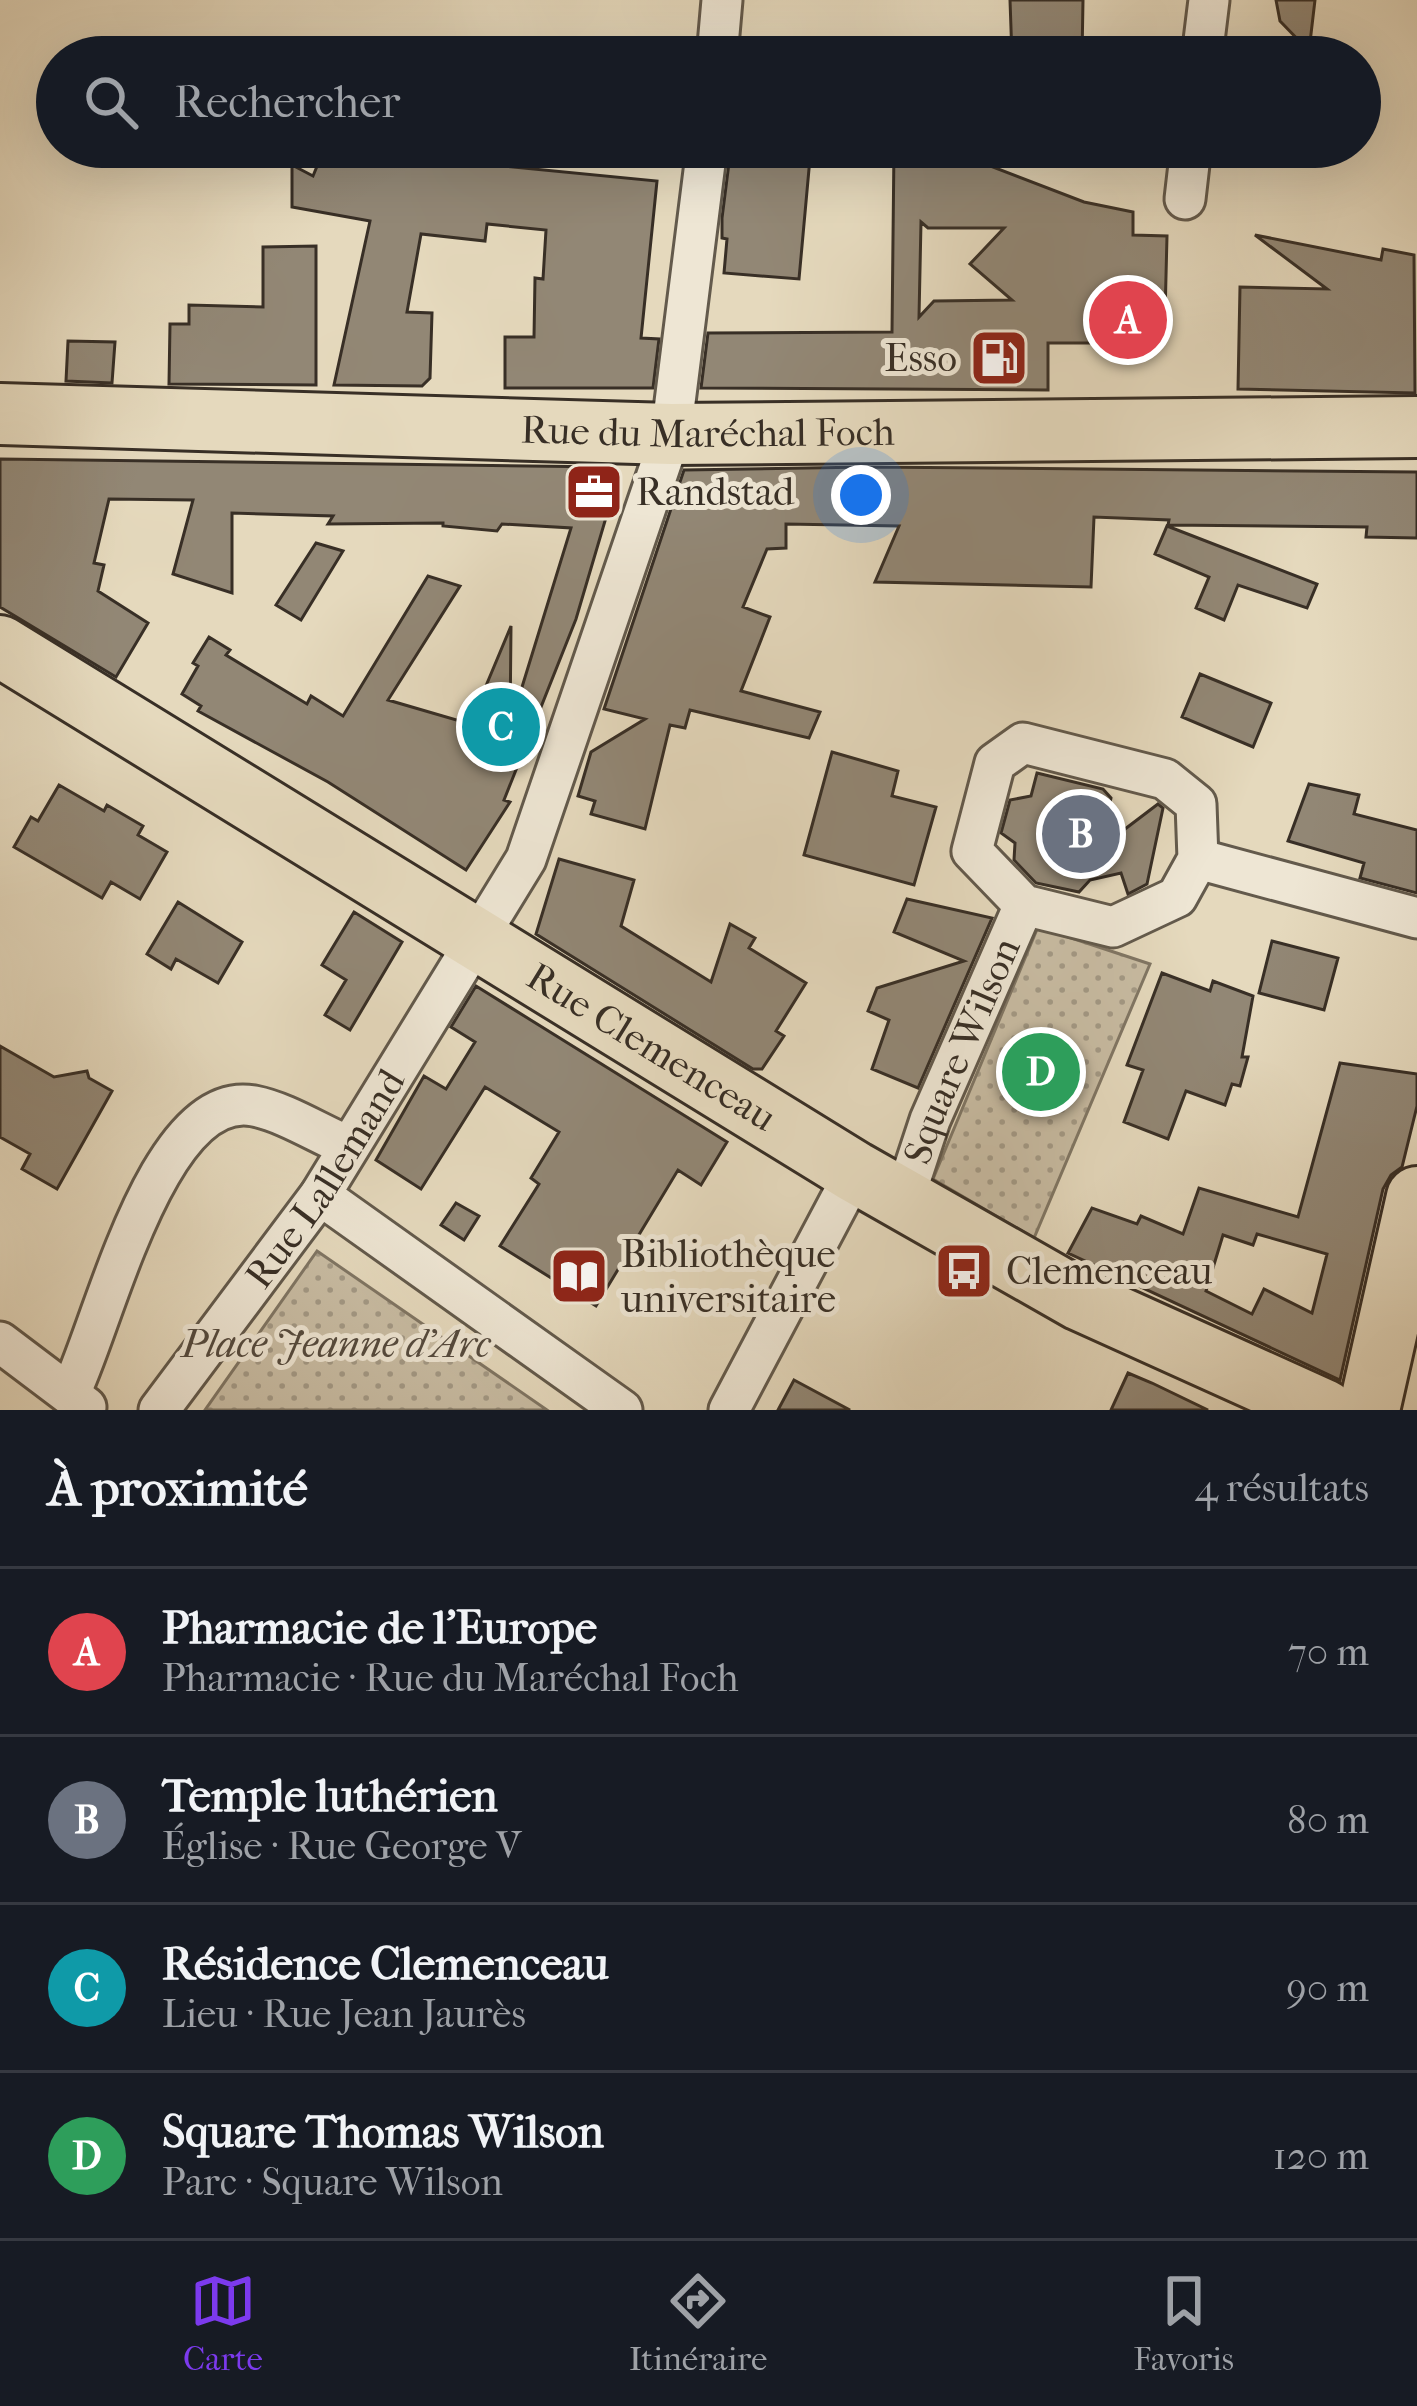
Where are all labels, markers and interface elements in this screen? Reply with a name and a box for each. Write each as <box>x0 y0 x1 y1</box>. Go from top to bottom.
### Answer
search box <box>36 36 1381 168</box>
icon: search <box>78 69 144 135</box>
text: Rechercher <box>174 76 400 129</box>
pin: A <box>1089 275 1167 365</box>
fuel station icon: Esso <box>968 327 1030 389</box>
place label: Esso <box>885 335 957 381</box>
street label: Rue du Maréchal Foch <box>520 407 895 457</box>
office icon: Randstad <box>563 461 625 523</box>
your location <box>831 465 891 525</box>
place label: Randstad <box>636 469 795 515</box>
pin: C <box>462 682 540 772</box>
pin: B <box>1042 789 1120 879</box>
street label: Square Wilson <box>894 930 1030 1170</box>
street label: Rue Clemenceau <box>519 953 785 1141</box>
pin: D <box>1002 1027 1080 1117</box>
street label: Rue Lallemand <box>235 1060 415 1297</box>
place label: Bibliothèque universitaire <box>620 1231 836 1322</box>
bus stop icon: Clemenceau <box>933 1240 995 1302</box>
library icon: Bibliothèque universitaire <box>548 1245 610 1307</box>
place label: Clemenceau <box>1006 1248 1213 1294</box>
park label: Place Jeanne d'Arc <box>179 1321 492 1367</box>
text: À proximité <box>48 1458 308 1518</box>
text: 4 résultats <box>1195 1465 1369 1511</box>
text: Pharmacie de l'Europe <box>162 1602 597 1655</box>
text: A <box>74 1629 100 1675</box>
text: 70 m <box>1288 1629 1369 1675</box>
text: Pharmacie · Rue du Maréchal Foch <box>162 1655 739 1701</box>
text: Temple luthérien <box>162 1770 498 1823</box>
text: B <box>74 1797 100 1843</box>
text: 80 m <box>1287 1797 1369 1843</box>
text: Église · Rue George V <box>162 1823 521 1869</box>
text: Résidence Clemenceau <box>162 1938 609 1991</box>
text: C <box>74 1965 100 2011</box>
text: 90 m <box>1286 1965 1369 2011</box>
text: Lieu · Rue Jean Jaurès <box>162 1991 526 2037</box>
text: Square Thomas Wilson <box>162 2106 604 2159</box>
text: D <box>72 2133 102 2179</box>
text: 120 m <box>1273 2133 1369 2179</box>
text: Parc · Square Wilson <box>162 2159 503 2205</box>
tab: Carte <box>183 2268 263 2379</box>
tab: Itinéraire <box>629 2268 767 2379</box>
tab: Favoris <box>1133 2268 1234 2379</box>

